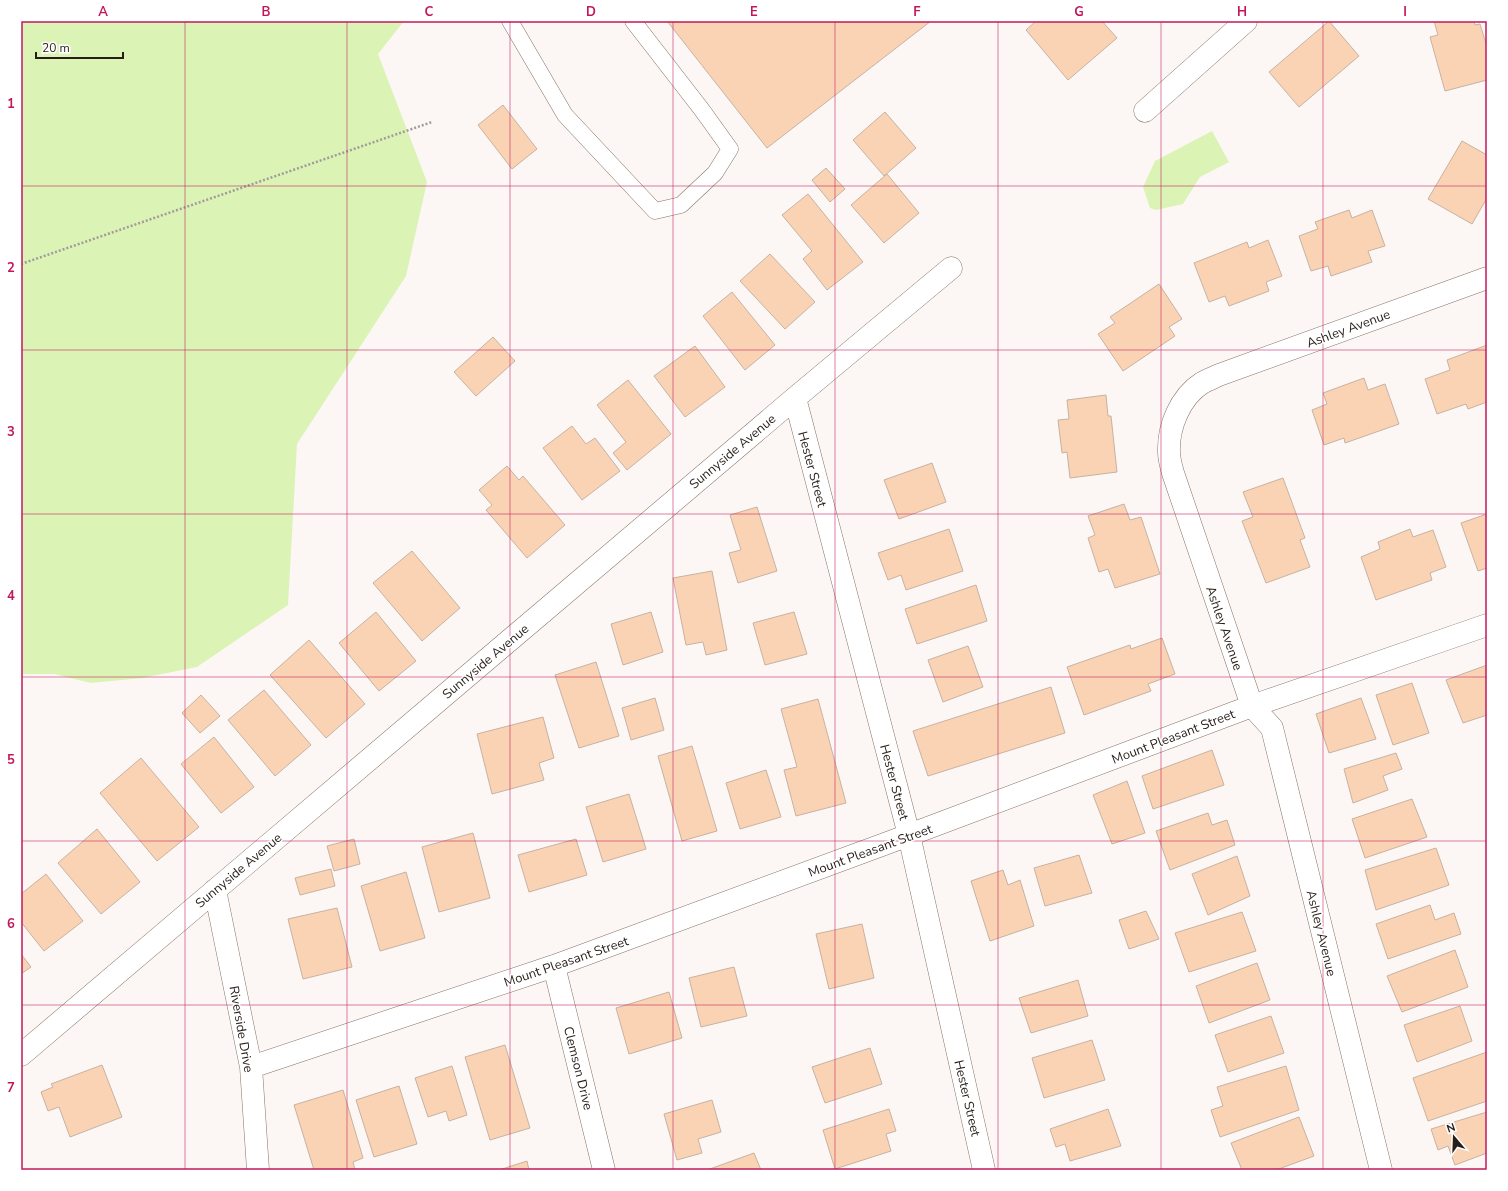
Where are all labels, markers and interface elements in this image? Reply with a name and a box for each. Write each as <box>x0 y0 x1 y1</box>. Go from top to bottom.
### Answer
text: A <box>98 3 108 21</box>
text: B <box>262 3 271 21</box>
text: C <box>425 3 434 21</box>
text: D <box>586 3 596 21</box>
text: E <box>750 3 758 21</box>
text: F <box>913 3 921 21</box>
text: G <box>1074 3 1084 21</box>
text: H <box>1237 3 1247 21</box>
text: I <box>1403 3 1407 21</box>
scale bar <box>36 34 123 60</box>
text: 20 m <box>42 40 70 56</box>
text: 1 <box>7 95 15 113</box>
text: 2 <box>7 259 15 277</box>
street label: Ashley Avenue <box>1304 305 1393 352</box>
street label: Sunnyside Avenue <box>686 410 780 493</box>
text: 3 <box>7 423 15 441</box>
street label: Hester Street <box>793 429 831 510</box>
street label: Ashley Avenue <box>1201 584 1247 673</box>
text: 4 <box>7 587 15 605</box>
street label: Sunnyside Avenue <box>439 620 533 703</box>
street label: Mount Pleasant Street <box>1109 705 1238 769</box>
street label: Hester Street <box>875 742 913 823</box>
text: 5 <box>7 751 15 769</box>
street label: Mount Pleasant Street <box>806 820 935 882</box>
street label: Sunnyside Avenue <box>192 829 286 912</box>
street label: Ashley Avenue <box>1302 888 1340 978</box>
text: 6 <box>7 915 15 933</box>
street label: Mount Pleasant Street <box>502 932 631 992</box>
street label: Riverside Drive <box>225 984 258 1074</box>
street label: Clemson Drive <box>559 1025 597 1112</box>
street label: Hester Street <box>949 1058 985 1139</box>
text: 7 <box>7 1079 15 1097</box>
north arrow <box>1434 1117 1474 1157</box>
text: N <box>1445 1120 1457 1136</box>

